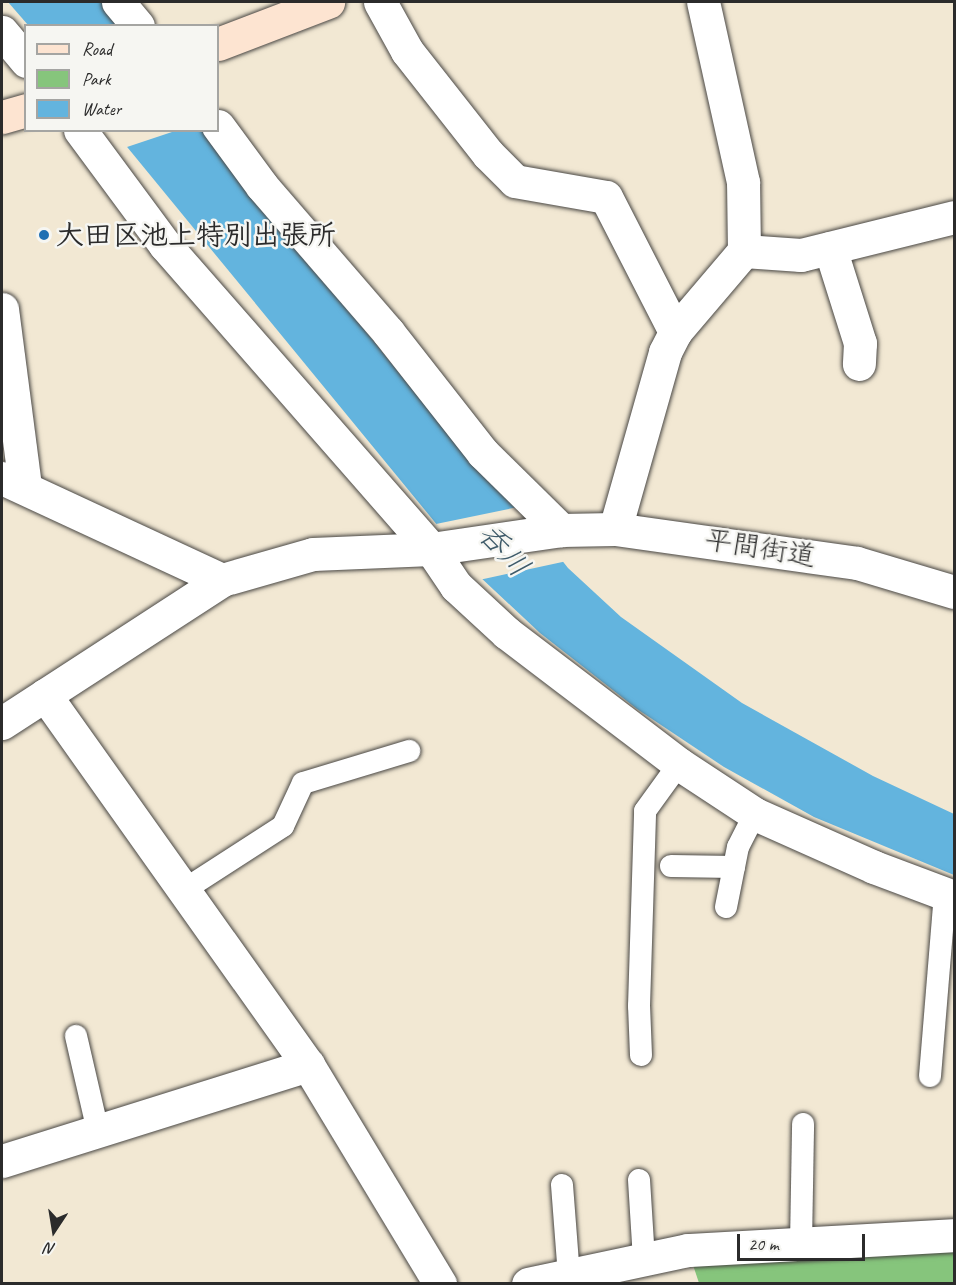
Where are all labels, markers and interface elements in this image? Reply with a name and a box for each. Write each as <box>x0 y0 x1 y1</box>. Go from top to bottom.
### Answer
legend <box>24 24 219 132</box>
text: Road <box>82 38 112 60</box>
text: Park <box>82 68 111 90</box>
text: Water <box>82 98 121 120</box>
place label: 大田区池上特別出張所 <box>56 218 336 252</box>
marker: 大田区池上特別出張所 <box>37 228 51 242</box>
water label: 呑川 <box>471 516 537 584</box>
street label: 平間街道 <box>702 523 818 573</box>
north arrow <box>24 1201 84 1261</box>
scale bar <box>740 1222 868 1260</box>
text: 20 m <box>748 1233 779 1255</box>
text: N <box>43 1238 57 1259</box>

